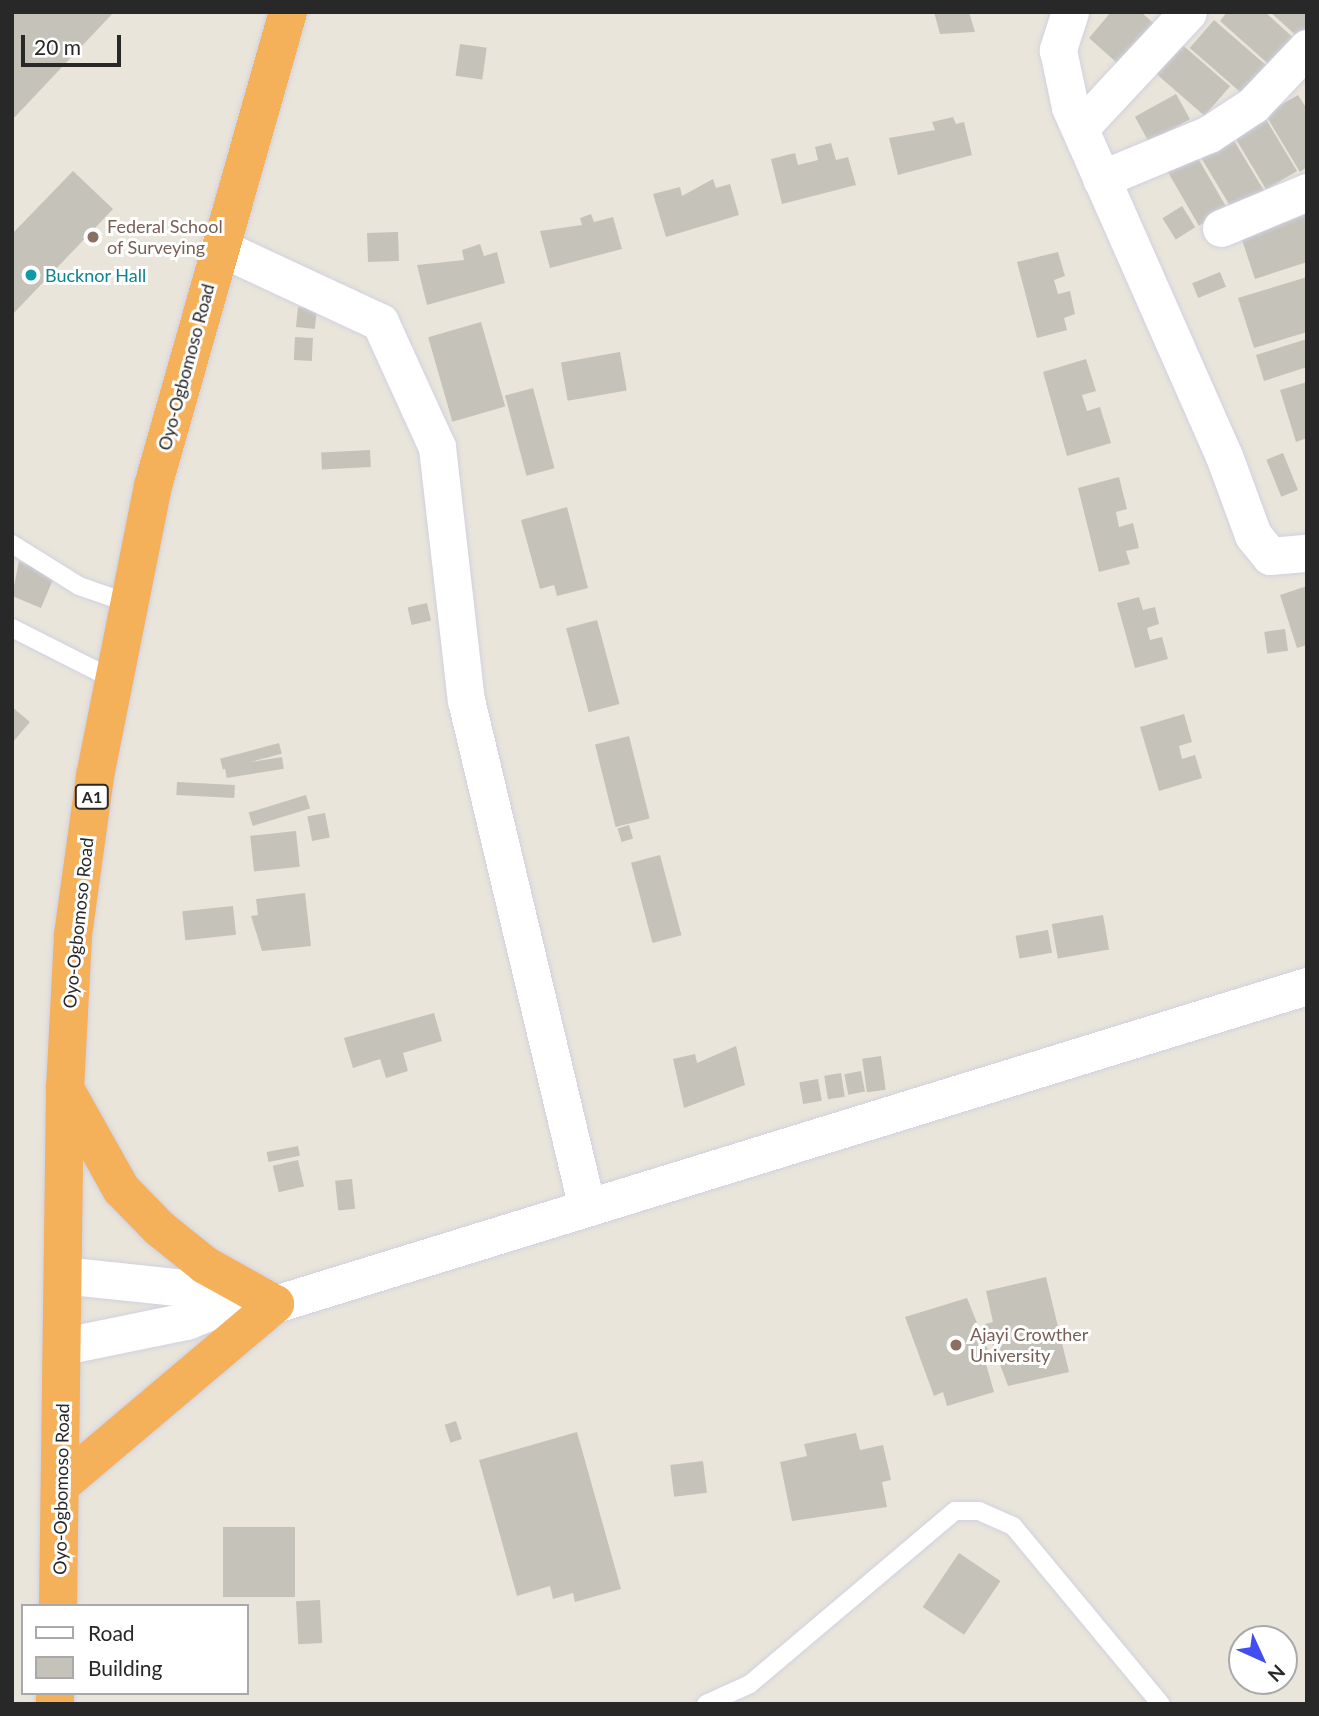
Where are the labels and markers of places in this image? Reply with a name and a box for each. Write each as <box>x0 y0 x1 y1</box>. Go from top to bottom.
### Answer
place label: Federal School of Surveying <box>107 216 223 258</box>
marker: Federal School of Surveying <box>85 229 101 245</box>
place label: Bucknor Hall <box>45 264 147 286</box>
marker: Bucknor Hall <box>23 267 39 283</box>
place label: Ajayi Crowther University <box>970 1324 1088 1366</box>
marker: Ajayi Crowther University <box>948 1337 964 1353</box>

